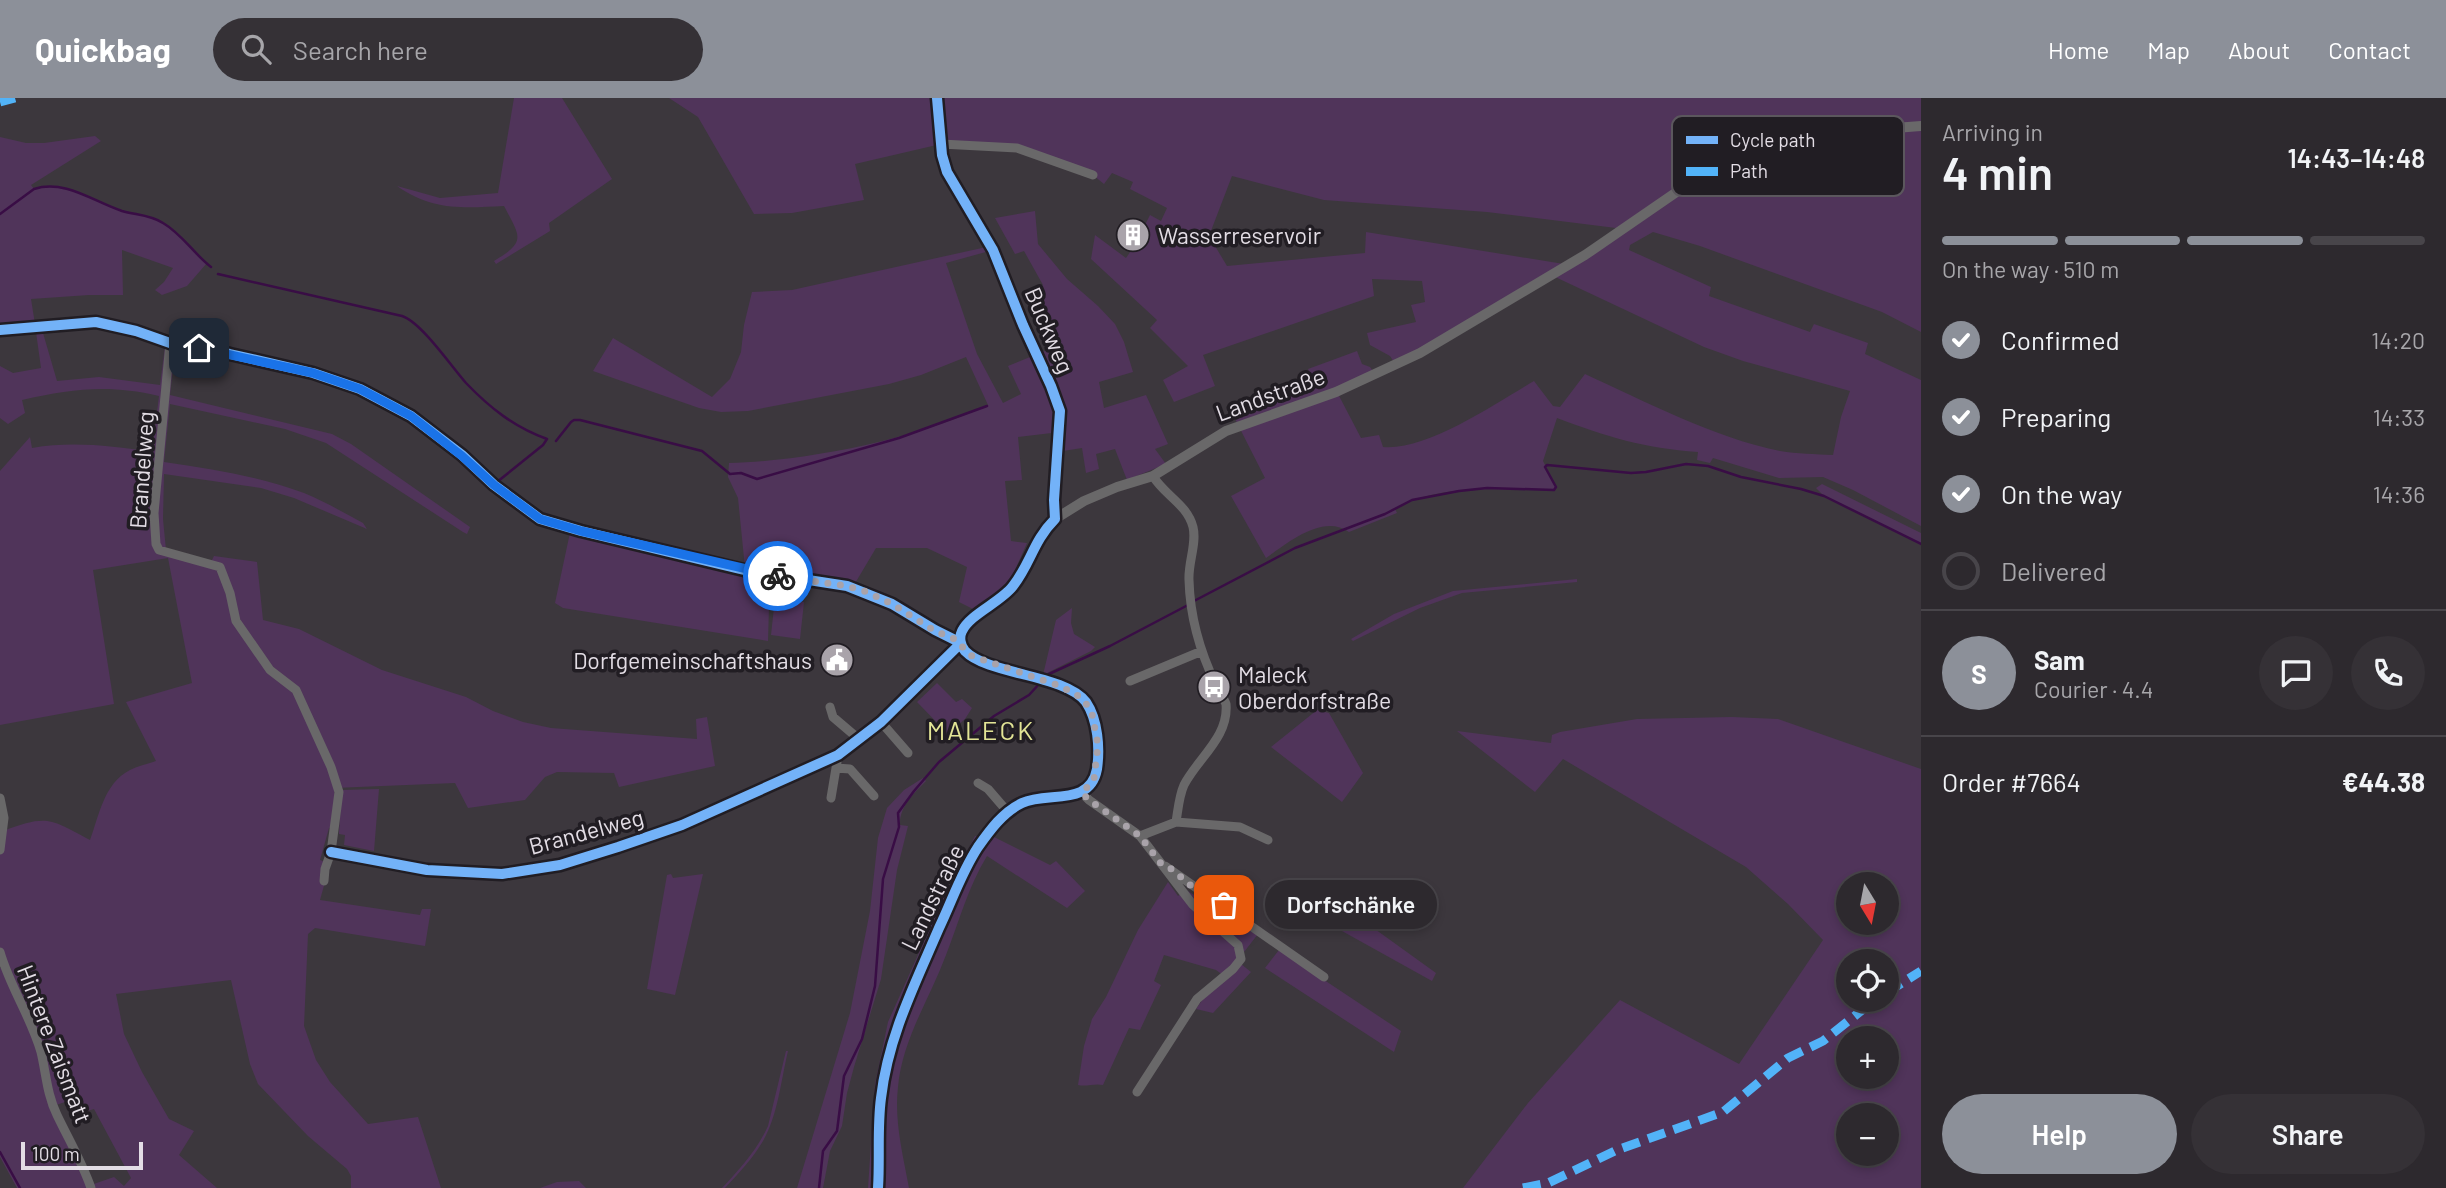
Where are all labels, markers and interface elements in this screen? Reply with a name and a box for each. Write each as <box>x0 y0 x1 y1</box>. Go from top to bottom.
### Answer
search box <box>213 18 703 81</box>
text: Quickbag <box>35 29 171 69</box>
icon: search <box>237 30 275 68</box>
text: Search here <box>293 34 428 65</box>
text: Home <box>2048 35 2109 64</box>
text: Map <box>2147 35 2190 64</box>
text: About <box>2228 35 2290 64</box>
text: Contact <box>2328 35 2411 64</box>
legend <box>1672 116 1904 196</box>
text: Arriving in <box>1942 118 2043 146</box>
text: Cycle path <box>1730 128 1815 151</box>
text: 14:43–14:48 <box>2288 142 2425 173</box>
text: 4 min <box>1942 144 2053 199</box>
text: Path <box>1730 159 1768 182</box>
building icon: Wasserreservoir <box>1114 216 1152 254</box>
place label: Wasserreservoir <box>1158 221 1322 249</box>
text: On the way · 510 m <box>1942 255 2119 283</box>
street label: Buckweg <box>1019 283 1081 377</box>
pin <box>169 318 229 378</box>
icon: check <box>1942 321 1980 359</box>
text: Confirmed <box>2001 324 2120 355</box>
text: 14:20 <box>2371 326 2425 354</box>
icon: home <box>180 329 218 367</box>
street label: Landstraße <box>1212 361 1328 427</box>
icon: check <box>1942 398 1980 436</box>
text: Preparing <box>2001 401 2111 432</box>
text: 14:33 <box>2373 403 2425 431</box>
street label: Brandelweg <box>123 410 159 530</box>
icon: check <box>1942 475 1980 513</box>
text: On the way <box>2001 478 2122 509</box>
text: 14:36 <box>2373 480 2425 508</box>
courier <box>743 541 813 611</box>
text: Delivered <box>2001 555 2107 586</box>
icon: bike <box>759 557 797 595</box>
button: chat <box>2259 636 2333 710</box>
button: phone <box>2351 636 2425 710</box>
public building icon: Dorfgemeinschaftshaus <box>818 641 856 679</box>
text: Sam <box>2034 644 2085 675</box>
place label: Dorfgemeinschaftshaus <box>573 646 812 674</box>
text: S <box>1971 658 1987 689</box>
place label: Maleck Oberdorfstraße <box>1238 660 1391 714</box>
bus stop icon: Maleck Oberdorfstraße <box>1195 668 1233 706</box>
text: Courier · 4.4 <box>2034 675 2153 703</box>
district label: MALECK <box>927 714 1035 745</box>
text: Order #7664 <box>1942 766 2081 797</box>
text: €44.38 <box>2342 766 2425 797</box>
street label: Brandelweg <box>526 802 646 860</box>
street label: Landstraße <box>894 840 970 954</box>
north arrow <box>1836 872 1899 934</box>
map controls <box>1836 872 1899 1166</box>
pin <box>1194 875 1254 935</box>
callout: Dorfschänke <box>1266 880 1438 930</box>
icon: bag <box>1205 886 1243 924</box>
text: Dorfschänke <box>1287 890 1415 918</box>
button: locate <box>1836 949 1899 1012</box>
street label: Hintere Zaismatt <box>12 961 98 1127</box>
button: + <box>1836 1026 1899 1089</box>
button: Help <box>1942 1094 2177 1174</box>
button: Share <box>2191 1094 2425 1174</box>
button: − <box>1836 1103 1899 1166</box>
scale bar <box>21 1139 144 1171</box>
text: 100 m <box>32 1142 80 1165</box>

